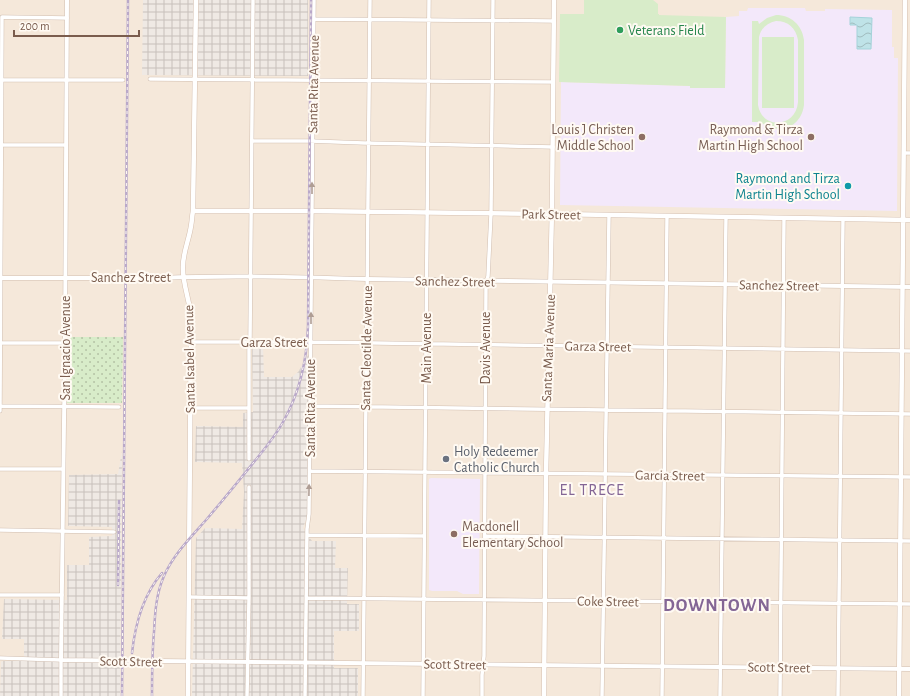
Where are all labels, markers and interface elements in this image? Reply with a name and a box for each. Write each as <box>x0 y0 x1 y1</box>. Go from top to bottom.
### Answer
scale bar <box>14 12 139 38</box>
text: 200 m <box>20 20 50 32</box>
place label: Veterans Field <box>628 24 705 38</box>
marker: Veterans Field <box>615 25 625 35</box>
street label: Santa Rita Avenue <box>306 35 322 133</box>
place label: Louis J Christen Middle School <box>551 123 634 153</box>
place label: Raymond & Tirza Martin High School <box>698 123 804 153</box>
marker: Louis J Christen Middle School <box>637 132 647 142</box>
marker: Raymond & Tirza Martin High School <box>806 132 816 142</box>
place label: Raymond and Tirza Martin High School <box>735 172 841 202</box>
one-way arrow <box>309 181 315 194</box>
marker: Raymond and Tirza Martin High School <box>843 181 853 191</box>
street label: Park Street <box>521 207 581 223</box>
street label: Sanchez Street <box>91 271 172 285</box>
street label: Sanchez Street <box>415 274 496 290</box>
street label: Sanchez Street <box>739 278 820 294</box>
street label: Santa Cleotilde Avenue <box>359 285 375 411</box>
street label: Santa Maria Avenue <box>540 294 558 402</box>
street label: San Ignacio Avenue <box>59 296 73 400</box>
street label: Santa Isabel Avenue <box>182 305 198 413</box>
one-way arrow <box>308 311 314 324</box>
street label: Main Avenue <box>420 312 434 384</box>
street label: Davis Avenue <box>479 312 493 384</box>
street label: Garza Street <box>241 336 308 350</box>
street label: Garza Street <box>565 339 632 355</box>
street label: Santa Rita Avenue <box>304 359 318 457</box>
place label: Holy Redeemer Catholic Church <box>454 445 540 475</box>
marker: Holy Redeemer Catholic Church <box>441 454 451 464</box>
street label: Garcia Street <box>635 468 705 484</box>
district label: EL TRECE <box>559 482 625 498</box>
one-way arrow <box>306 483 312 496</box>
place label: Macdonell Elementary School <box>462 520 564 550</box>
marker: Macdonell Elementary School <box>449 529 459 539</box>
street label: Coke Street <box>577 594 640 610</box>
district label: DOWNTOWN <box>663 597 771 615</box>
street label: Scott Street <box>99 654 163 670</box>
street label: Scott Street <box>423 657 487 673</box>
street label: Scott Street <box>747 660 811 676</box>

